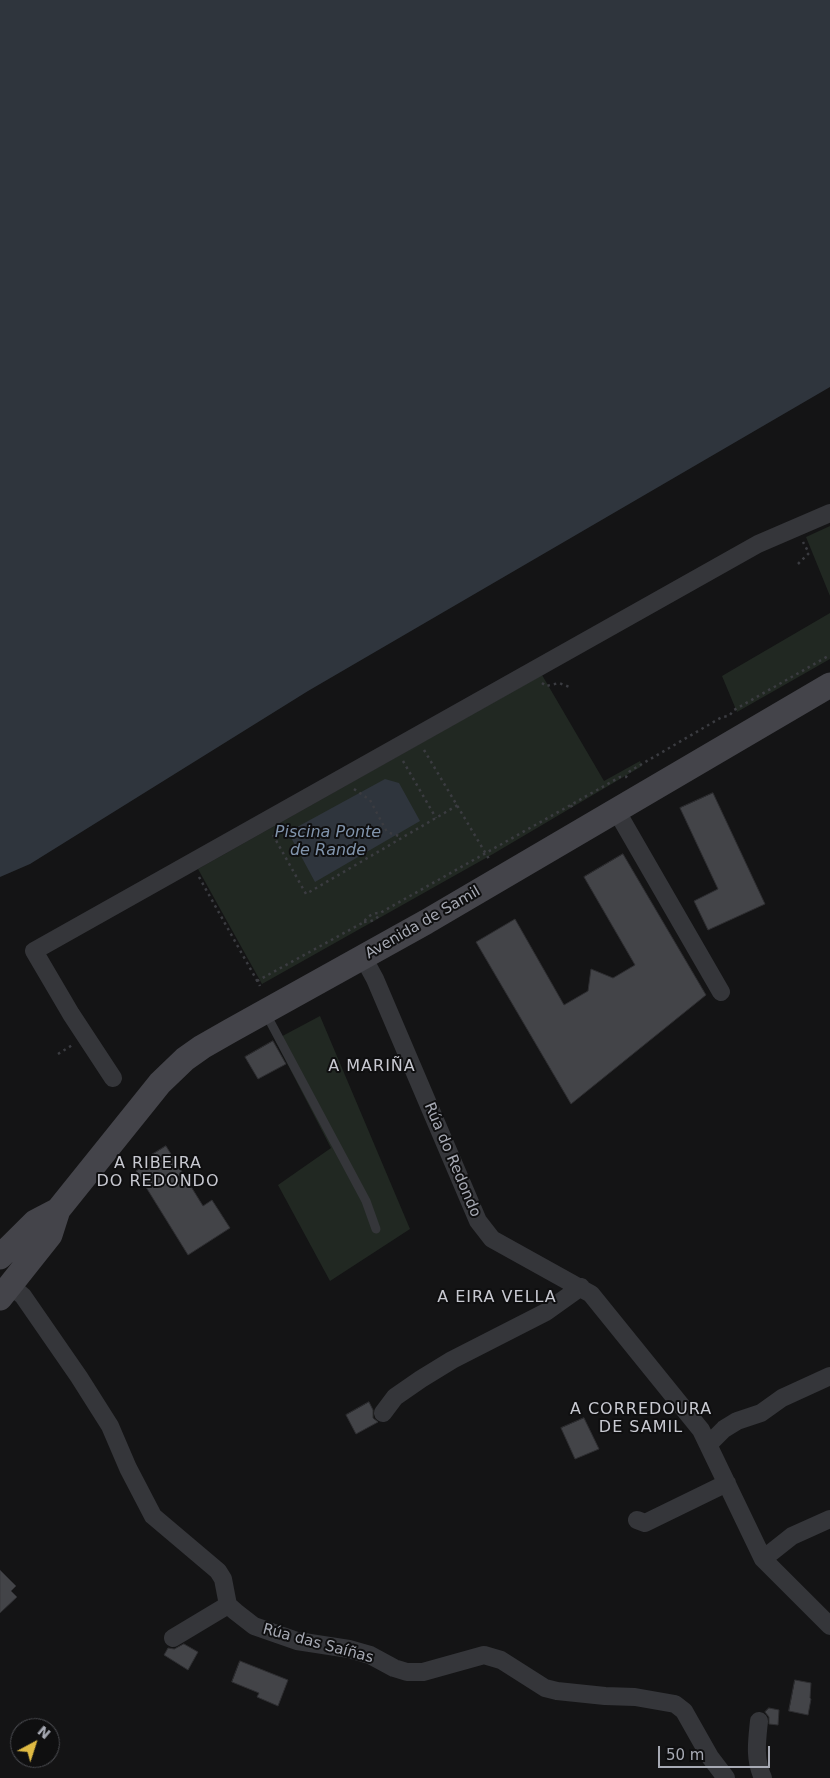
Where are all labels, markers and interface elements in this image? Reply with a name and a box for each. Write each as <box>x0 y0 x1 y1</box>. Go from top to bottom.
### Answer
water label: Piscina Ponte de Rande <box>275 823 381 861</box>
street label: Avenida de Samil <box>362 883 484 963</box>
district label: A MARIÑA <box>327 1057 417 1077</box>
street label: Rúa do Redondo <box>420 1100 484 1220</box>
district label: A RIBEIRA DO REDONDO <box>95 1154 221 1192</box>
district label: A EIRA VELLA <box>436 1288 558 1308</box>
district label: A CORREDOURA DE SAMIL <box>568 1400 714 1438</box>
street label: Rúa das Saíñas <box>261 1621 375 1667</box>
north arrow <box>10 1718 60 1768</box>
text: N <box>34 1722 54 1742</box>
scale bar <box>660 1736 772 1768</box>
text: 50 m <box>666 1746 704 1764</box>

